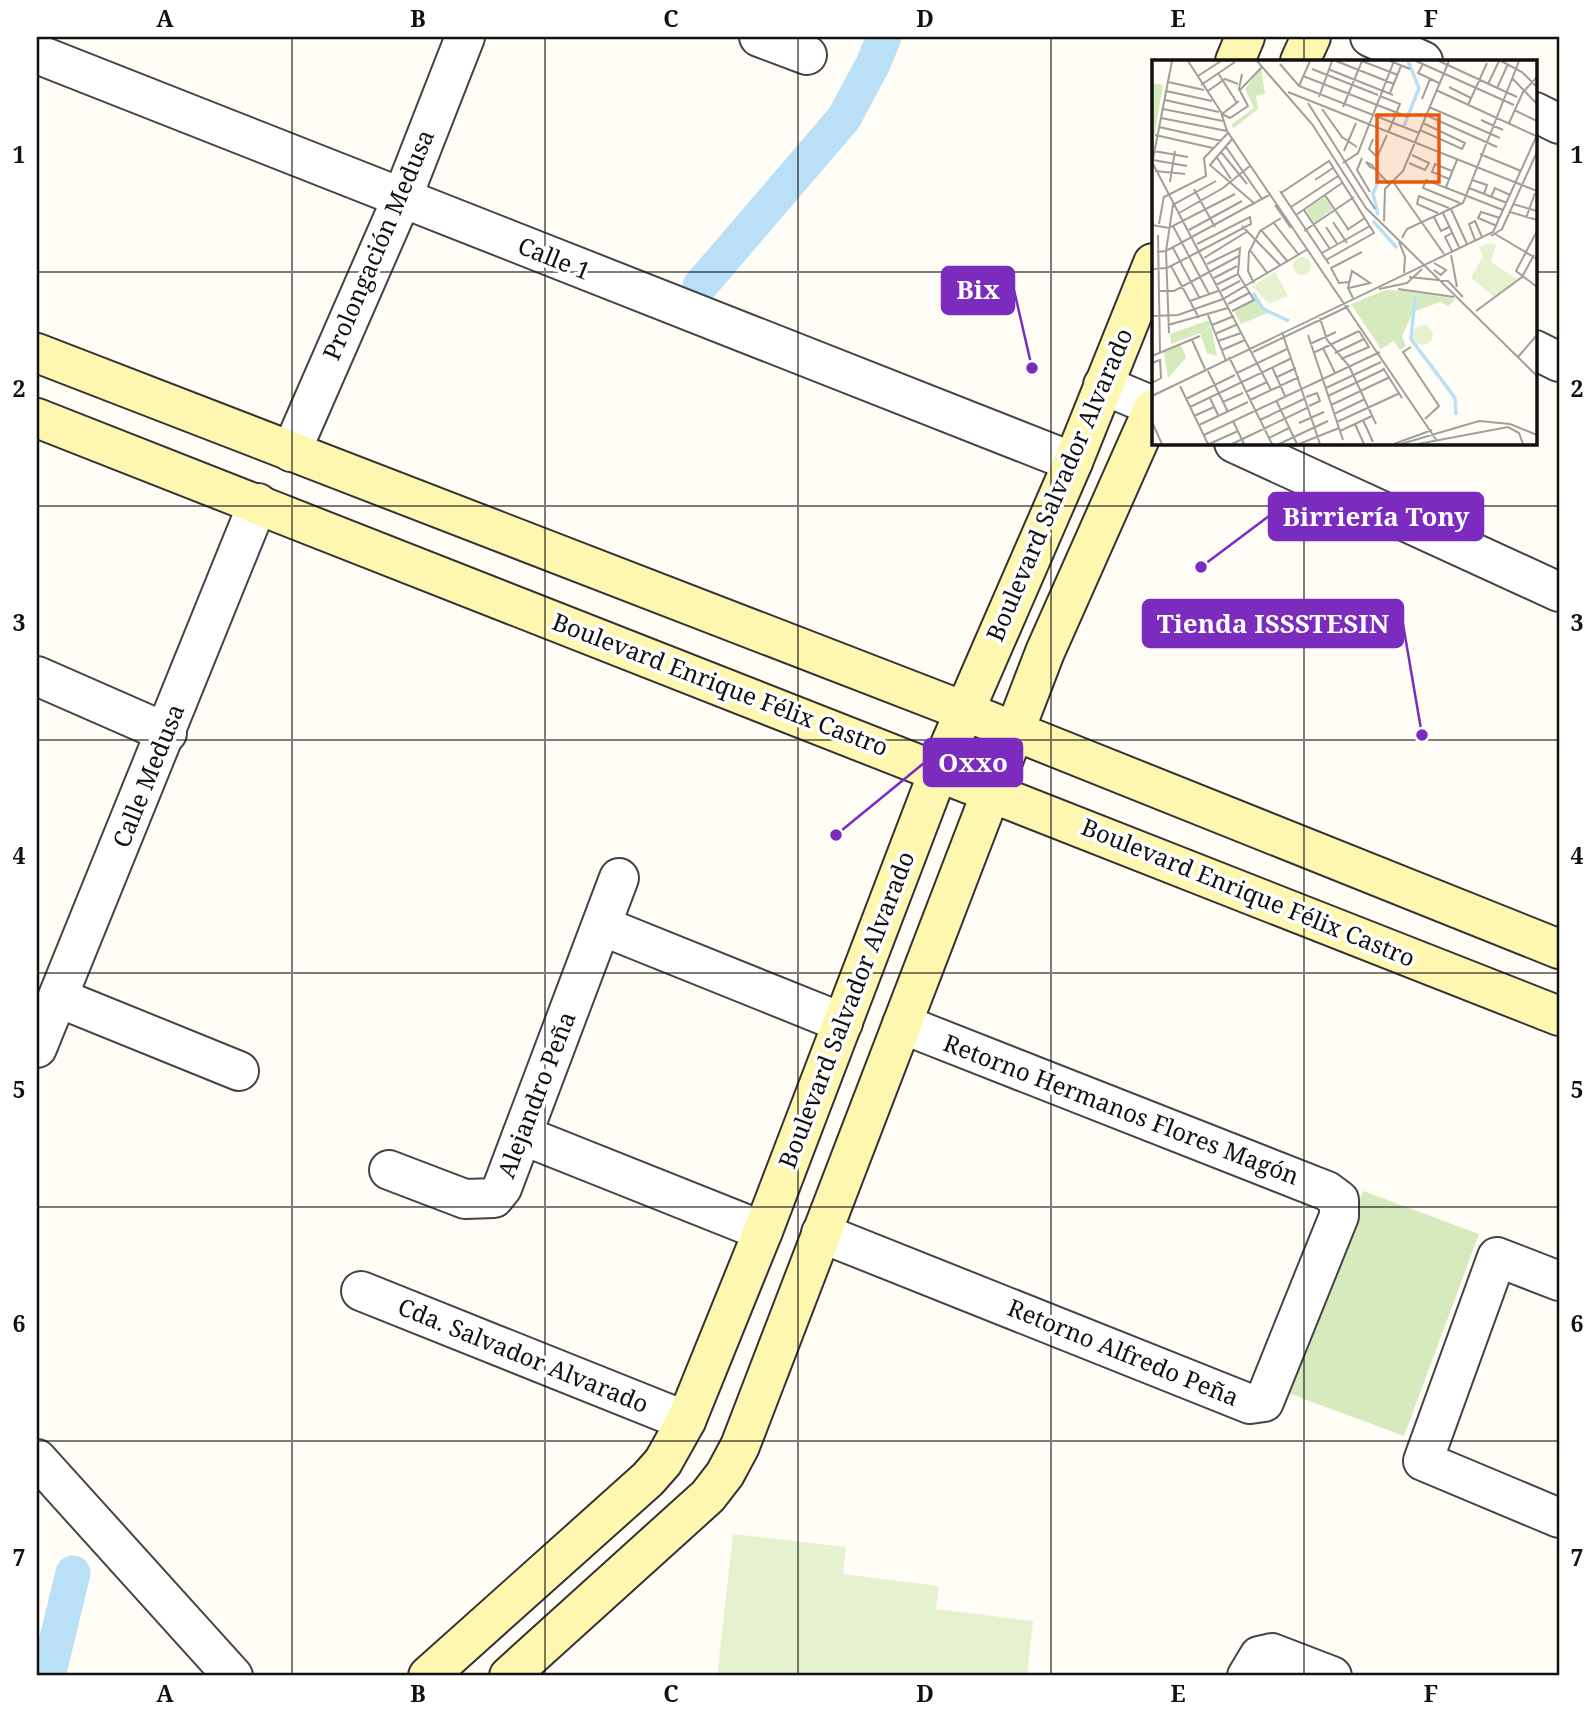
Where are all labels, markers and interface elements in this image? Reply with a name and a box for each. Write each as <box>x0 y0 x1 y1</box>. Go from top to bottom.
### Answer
text: A <box>156 2 174 34</box>
text: B <box>410 2 426 34</box>
text: C <box>663 2 679 34</box>
text: D <box>916 2 934 34</box>
text: E <box>1170 2 1186 34</box>
text: F <box>1424 2 1438 34</box>
inset map <box>1152 60 1536 444</box>
street label: Prolongación Medusa <box>314 124 441 365</box>
text: 1 <box>13 138 26 170</box>
text: 1 <box>1571 138 1584 170</box>
street label: Calle 1 <box>513 228 596 287</box>
callout: Bix <box>942 267 1014 314</box>
text: Bix <box>956 271 1000 307</box>
street label: Boulevard Salvador Alvarado <box>978 323 1140 646</box>
text: 2 <box>13 372 26 404</box>
text: 2 <box>1571 372 1584 404</box>
callout: Birriería Tony <box>1269 493 1483 540</box>
text: Birriería Tony <box>1283 498 1470 534</box>
callout: Tienda ISSSTESIN <box>1143 600 1403 647</box>
street label: Boulevard Enrique Félix Castro <box>548 604 893 763</box>
text: Tienda ISSSTESIN <box>1157 605 1390 641</box>
text: 3 <box>13 606 26 638</box>
text: 3 <box>1571 606 1584 638</box>
street label: Calle Medusa <box>104 699 191 852</box>
callout: Oxxo <box>924 739 1022 786</box>
text: Oxxo <box>938 744 1008 780</box>
street label: Boulevard Enrique Félix Castro <box>1077 809 1420 974</box>
text: 4 <box>13 839 26 871</box>
text: 4 <box>1571 839 1584 871</box>
street label: Boulevard Salvador Alvarado <box>770 846 921 1173</box>
street label: Alejandro Peña <box>489 1006 583 1182</box>
street label: Retorno Hermanos Flores Magón <box>939 1025 1304 1192</box>
text: 5 <box>13 1073 26 1105</box>
text: 5 <box>1571 1073 1584 1105</box>
street label: Cda. Salvador Alvarado <box>393 1289 654 1420</box>
street label: Retorno Alfredo Peña <box>1003 1290 1244 1413</box>
text: 6 <box>13 1307 26 1339</box>
text: 6 <box>1571 1307 1584 1339</box>
text: 7 <box>13 1541 26 1573</box>
text: 7 <box>1571 1541 1584 1573</box>
text: A <box>156 1677 174 1709</box>
text: B <box>410 1677 426 1709</box>
text: C <box>663 1677 679 1709</box>
text: D <box>916 1677 934 1709</box>
text: E <box>1170 1677 1186 1709</box>
text: F <box>1424 1677 1438 1709</box>

